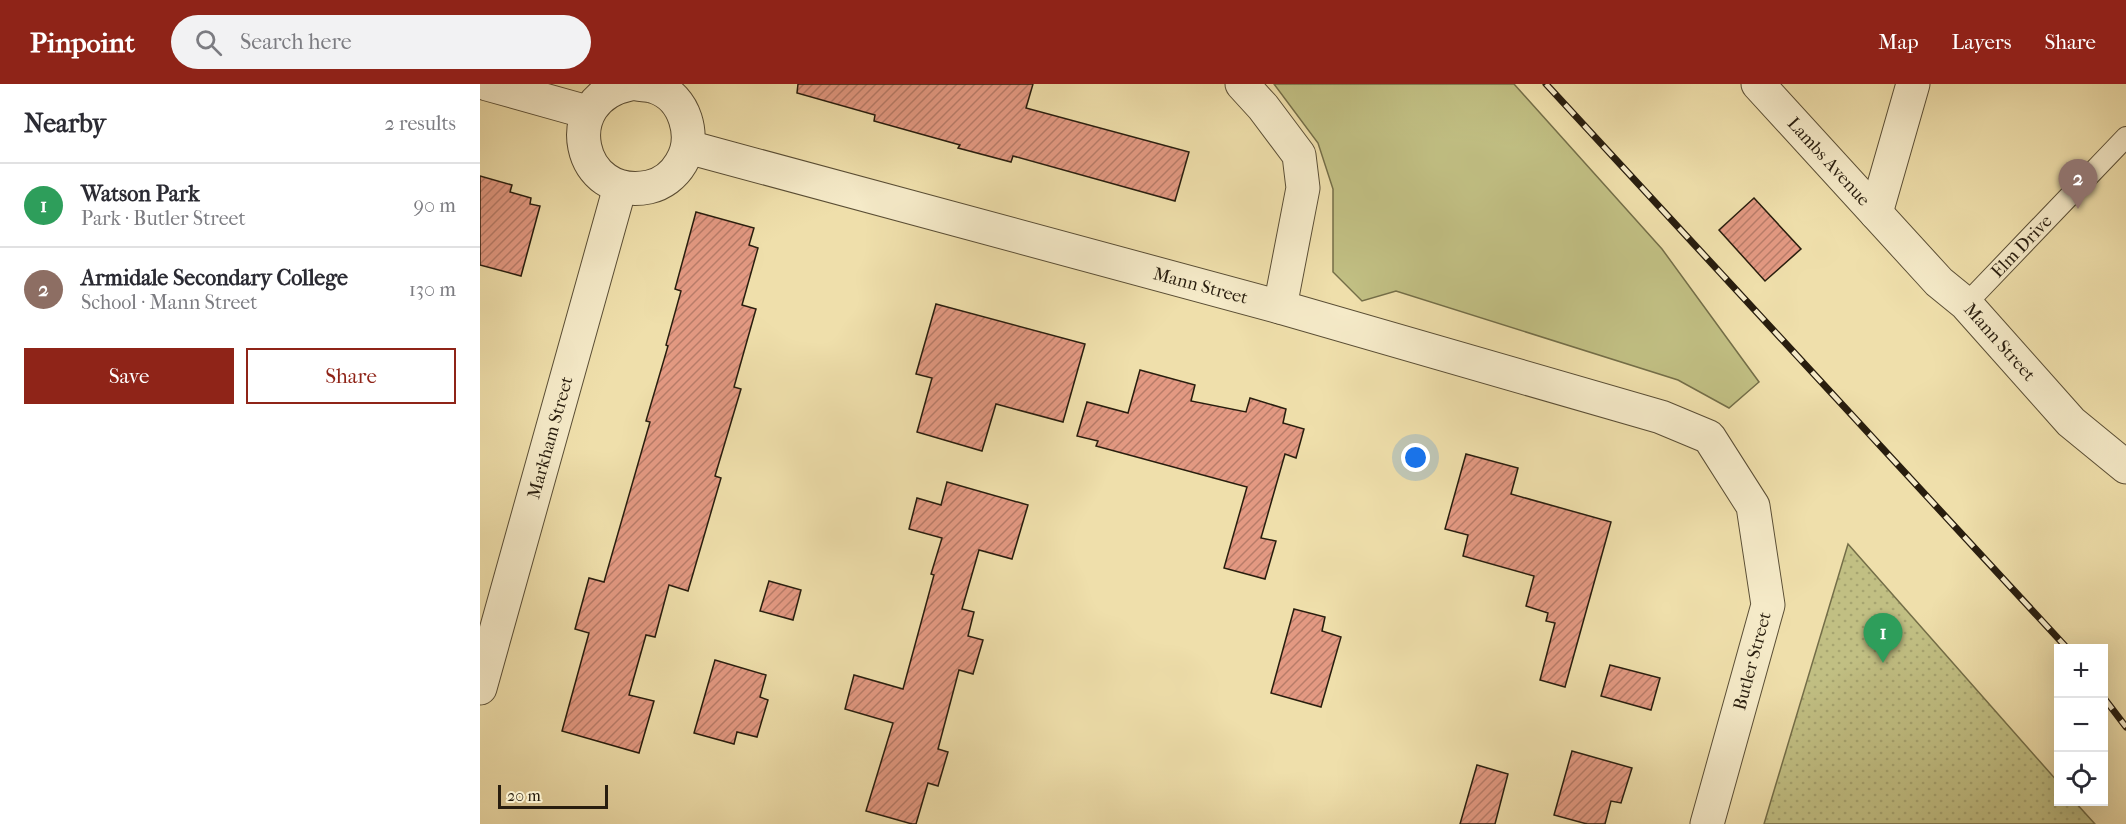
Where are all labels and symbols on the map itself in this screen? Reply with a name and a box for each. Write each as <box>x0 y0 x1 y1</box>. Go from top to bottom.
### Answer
street label: Lambs Avenue <box>1783 113 1874 210</box>
pin: 2 <box>2058 160 2098 209</box>
street label: Elm Drive <box>1987 211 2057 282</box>
street label: Mann Street <box>1151 263 1251 309</box>
street label: Mann Street <box>1959 299 2040 386</box>
street label: Markham Street <box>523 373 578 501</box>
your location <box>1401 443 1430 472</box>
street label: Butler Street <box>1729 609 1776 713</box>
pin: 1 <box>1864 614 1902 663</box>
scale bar <box>498 782 608 810</box>

